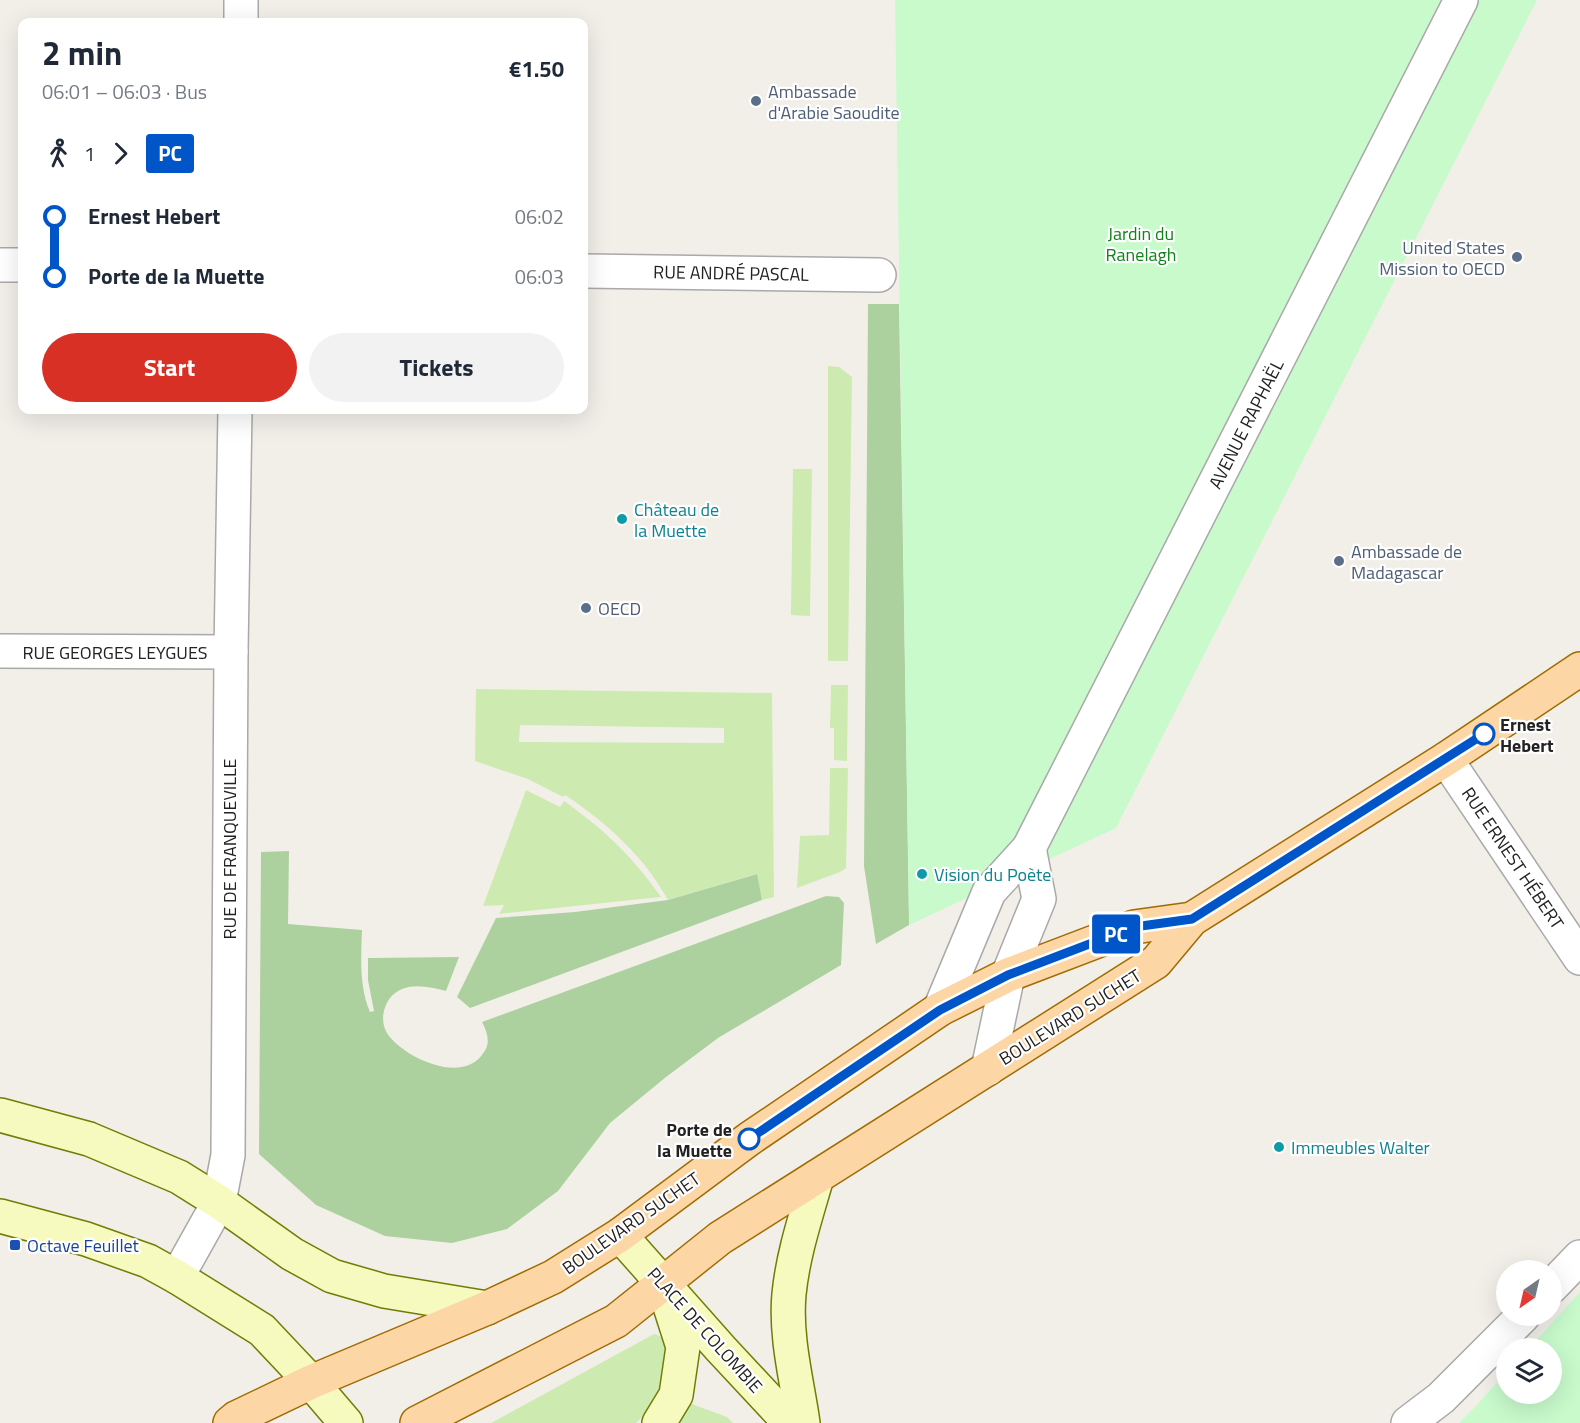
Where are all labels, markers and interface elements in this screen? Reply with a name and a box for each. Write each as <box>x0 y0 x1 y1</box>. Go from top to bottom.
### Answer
text: 2 min <box>42 28 122 78</box>
text: €1.50 <box>509 52 564 86</box>
text: 06:01 – 06:03 · Bus <box>42 76 207 107</box>
place label: Ambassade d'Arabie Saoudite <box>768 78 900 126</box>
marker: Ambassade d'Arabie Saoudite <box>749 94 763 108</box>
icon: walk <box>42 137 75 170</box>
icon: forward <box>104 137 137 170</box>
text: PC <box>158 137 182 169</box>
text: 1 <box>84 138 95 169</box>
text: Ernest Hebert <box>88 199 220 233</box>
text: 06:02 <box>515 201 564 232</box>
park label: Jardin du Ranelagh <box>1106 220 1176 268</box>
place label: United States Mission to OECD <box>1379 234 1505 282</box>
marker: United States Mission to OECD <box>1510 250 1524 264</box>
street label: RUE ANDRÉ PASCAL <box>653 258 809 288</box>
text: Porte de la Muette <box>88 259 265 293</box>
text: 06:03 <box>515 261 564 292</box>
button: Start <box>42 333 297 402</box>
button: Tickets <box>309 333 564 402</box>
street label: AVENUE RAPHAËL <box>1202 354 1290 493</box>
place label: Château de la Muette <box>634 496 719 544</box>
marker: Château de la Muette <box>615 512 629 526</box>
place label: Ambassade de Madagascar <box>1351 538 1462 586</box>
marker: Ambassade de Madagascar <box>1332 554 1346 568</box>
place label: OECD <box>598 595 641 622</box>
marker: OECD <box>579 601 593 615</box>
street label: RUE GEORGES LEYGUES <box>22 639 208 666</box>
place label: Ernest Hebert <box>1500 711 1554 759</box>
marker: Ernest Hebert <box>1473 723 1495 745</box>
street label: RUE DE FRANQUEVILLE <box>216 758 243 939</box>
street label: RUE ERNEST HÉBERT <box>1455 781 1571 935</box>
place label: Vision du Poète <box>934 861 1051 888</box>
marker: Vision du Poète <box>915 867 929 881</box>
line badge: PC <box>1089 914 1143 954</box>
text: PC <box>1104 918 1128 950</box>
street label: BOULEVARD SUCHET <box>994 962 1147 1072</box>
place label: Porte de la Muette <box>657 1116 732 1164</box>
marker: Porte de la Muette <box>738 1128 760 1150</box>
place label: Immeubles Walter <box>1291 1134 1430 1161</box>
marker: Immeubles Walter <box>1272 1140 1286 1154</box>
street label: BOULEVARD SUCHET <box>556 1165 706 1281</box>
place label: Octave Feuillet <box>27 1232 140 1259</box>
marker: Octave Feuillet <box>8 1238 22 1252</box>
north arrow <box>1496 1260 1562 1326</box>
map controls <box>1496 1260 1562 1404</box>
street label: PLACE DE COLOMBIE <box>641 1261 769 1399</box>
button: layers <box>1496 1338 1562 1404</box>

